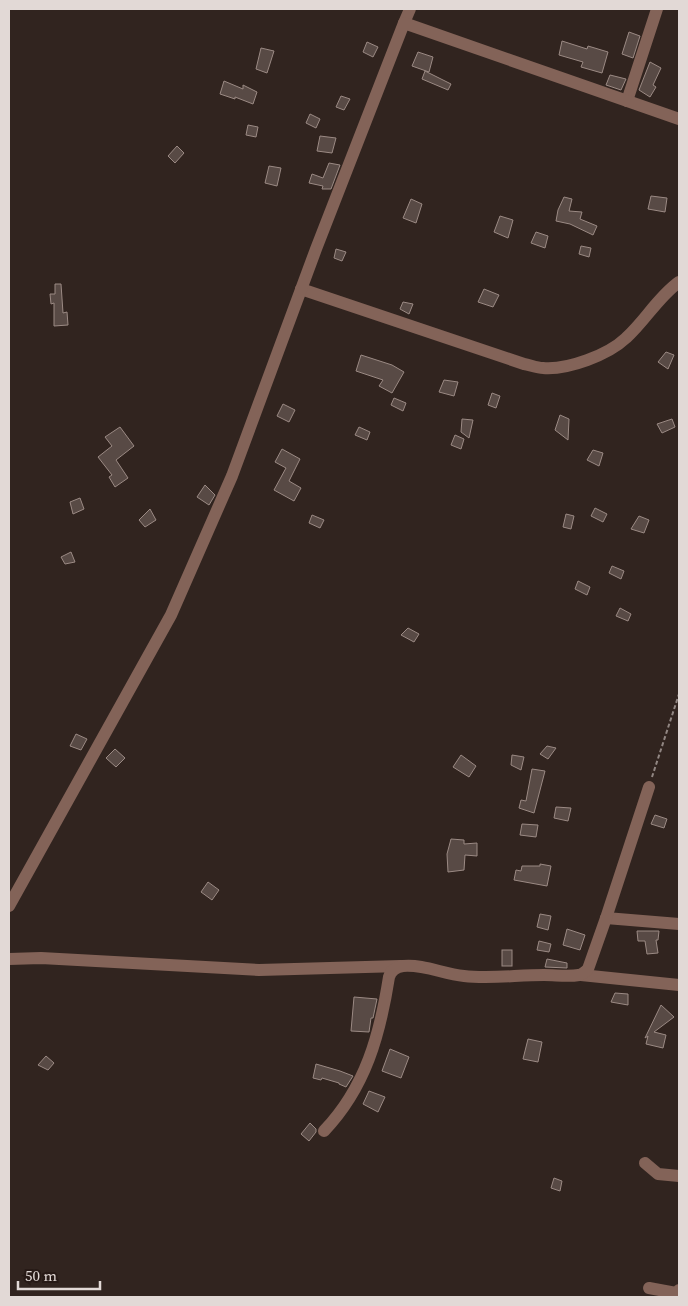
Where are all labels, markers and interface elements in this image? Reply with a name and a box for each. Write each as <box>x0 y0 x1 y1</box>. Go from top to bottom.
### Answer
scale bar <box>18 1258 100 1290</box>
text: 50 m <box>25 1265 57 1286</box>

